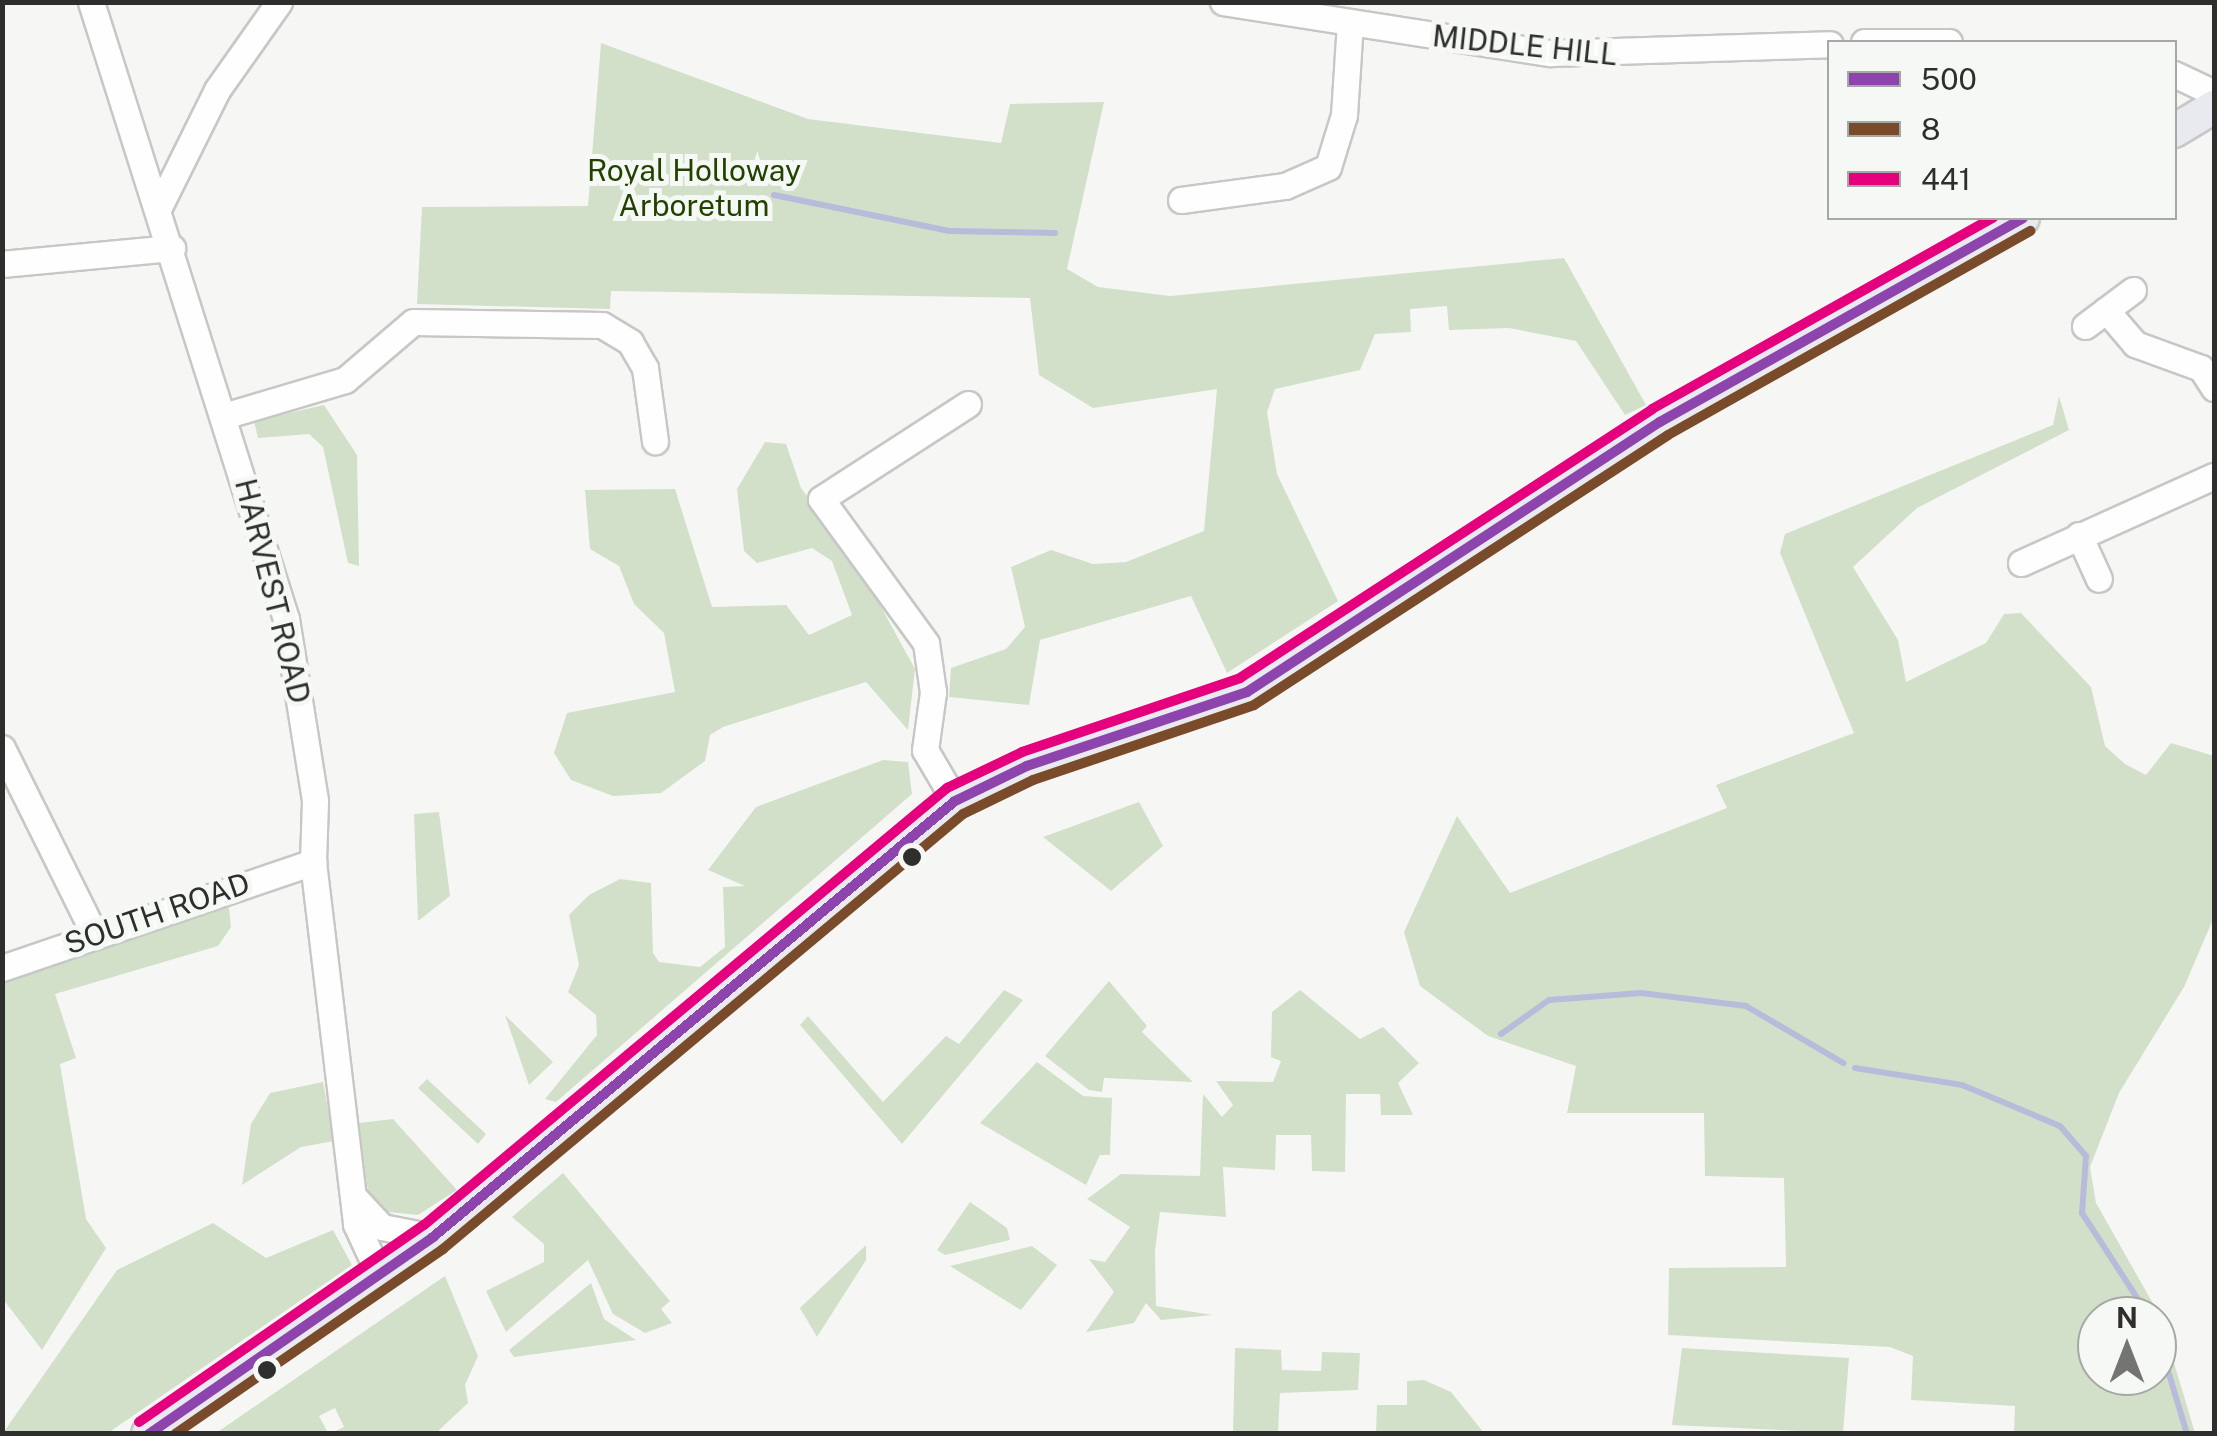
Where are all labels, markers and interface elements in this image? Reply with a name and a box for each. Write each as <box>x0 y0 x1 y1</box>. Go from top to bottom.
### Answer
street label: MIDDLE HILL <box>1431 17 1619 73</box>
legend <box>1827 40 2177 220</box>
text: 500 <box>1921 61 1977 97</box>
text: 8 <box>1921 111 1940 147</box>
park label: Royal Holloway Arboretum <box>587 152 801 222</box>
text: 441 <box>1921 161 1971 197</box>
street label: HARVEST ROAD <box>228 475 318 707</box>
unlabelled marker <box>902 847 922 867</box>
street label: SOUTH ROAD <box>60 864 254 962</box>
north arrow <box>2077 1296 2177 1396</box>
text: N <box>2116 1301 2138 1334</box>
unlabelled marker <box>257 1360 277 1380</box>

